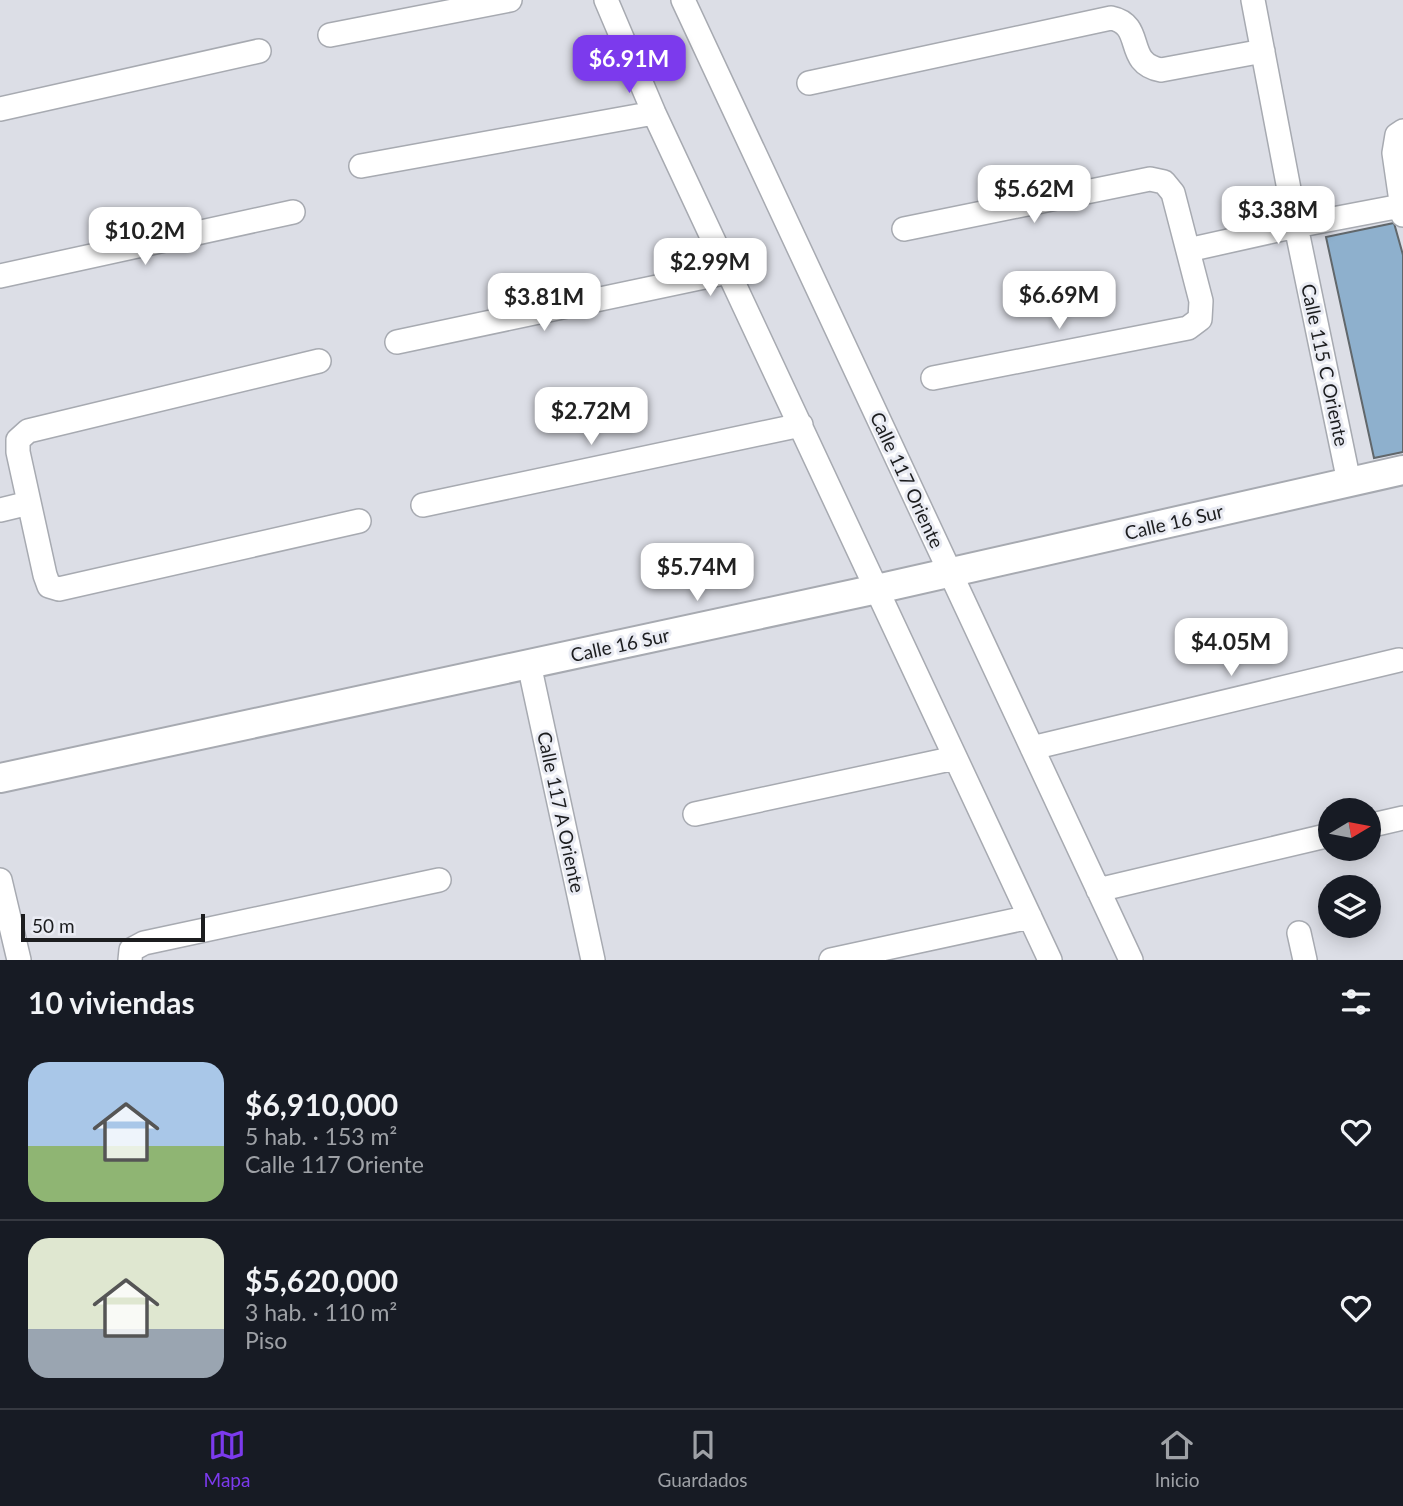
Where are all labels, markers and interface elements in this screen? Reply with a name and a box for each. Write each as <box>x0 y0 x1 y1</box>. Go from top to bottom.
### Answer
pin: $6.91M <box>572 36 686 95</box>
text: $6.91M <box>589 44 669 72</box>
pin: $5.62M <box>977 166 1091 225</box>
text: $5.62M <box>994 174 1074 202</box>
pin: $3.38M <box>1221 187 1335 246</box>
text: $3.38M <box>1238 195 1318 223</box>
pin: $10.2M <box>88 208 202 267</box>
text: $10.2M <box>105 216 185 244</box>
pin: $2.99M <box>653 238 767 298</box>
text: $2.99M <box>670 247 750 275</box>
pin: $6.69M <box>1002 272 1116 331</box>
pin: $3.81M <box>487 274 601 333</box>
text: $6.69M <box>1019 280 1099 308</box>
text: $3.81M <box>504 282 584 310</box>
street label: Calle 115 C Oriente <box>1297 282 1354 448</box>
pin: $2.72M <box>534 388 648 447</box>
text: $2.72M <box>551 396 631 424</box>
street label: Calle 117 Oriente <box>866 408 949 552</box>
street label: Calle 16 Sur <box>1122 499 1226 544</box>
pin: $5.74M <box>640 544 754 603</box>
text: $5.74M <box>657 552 737 580</box>
pin: $4.05M <box>1174 618 1288 678</box>
street label: Calle 16 Sur <box>568 623 672 666</box>
text: $4.05M <box>1191 627 1271 655</box>
street label: Calle 117 A Oriente <box>533 729 590 895</box>
north arrow <box>1318 798 1381 861</box>
map controls <box>1318 798 1381 938</box>
button: layers <box>1318 875 1381 938</box>
scale bar <box>21 911 205 943</box>
text: 50 m <box>32 914 75 937</box>
icon: filters <box>1337 983 1375 1021</box>
text: 10 viviendas <box>28 984 195 1020</box>
text: $6,910,000 <box>245 1086 398 1122</box>
icon: home <box>84 1090 168 1174</box>
icon: heart <box>1337 1113 1375 1151</box>
text: 5 hab. · 153 m² <box>245 1122 397 1150</box>
text: Calle 117 Oriente <box>245 1150 424 1178</box>
text: $5,620,000 <box>245 1262 398 1298</box>
icon: home <box>84 1266 168 1350</box>
icon: heart <box>1337 1289 1375 1327</box>
text: 3 hab. · 110 m² <box>245 1298 397 1326</box>
text: Piso <box>245 1326 287 1354</box>
tab: Mapa <box>204 1426 250 1491</box>
tab: Guardados <box>658 1426 748 1491</box>
tab: Inicio <box>1155 1426 1199 1491</box>

